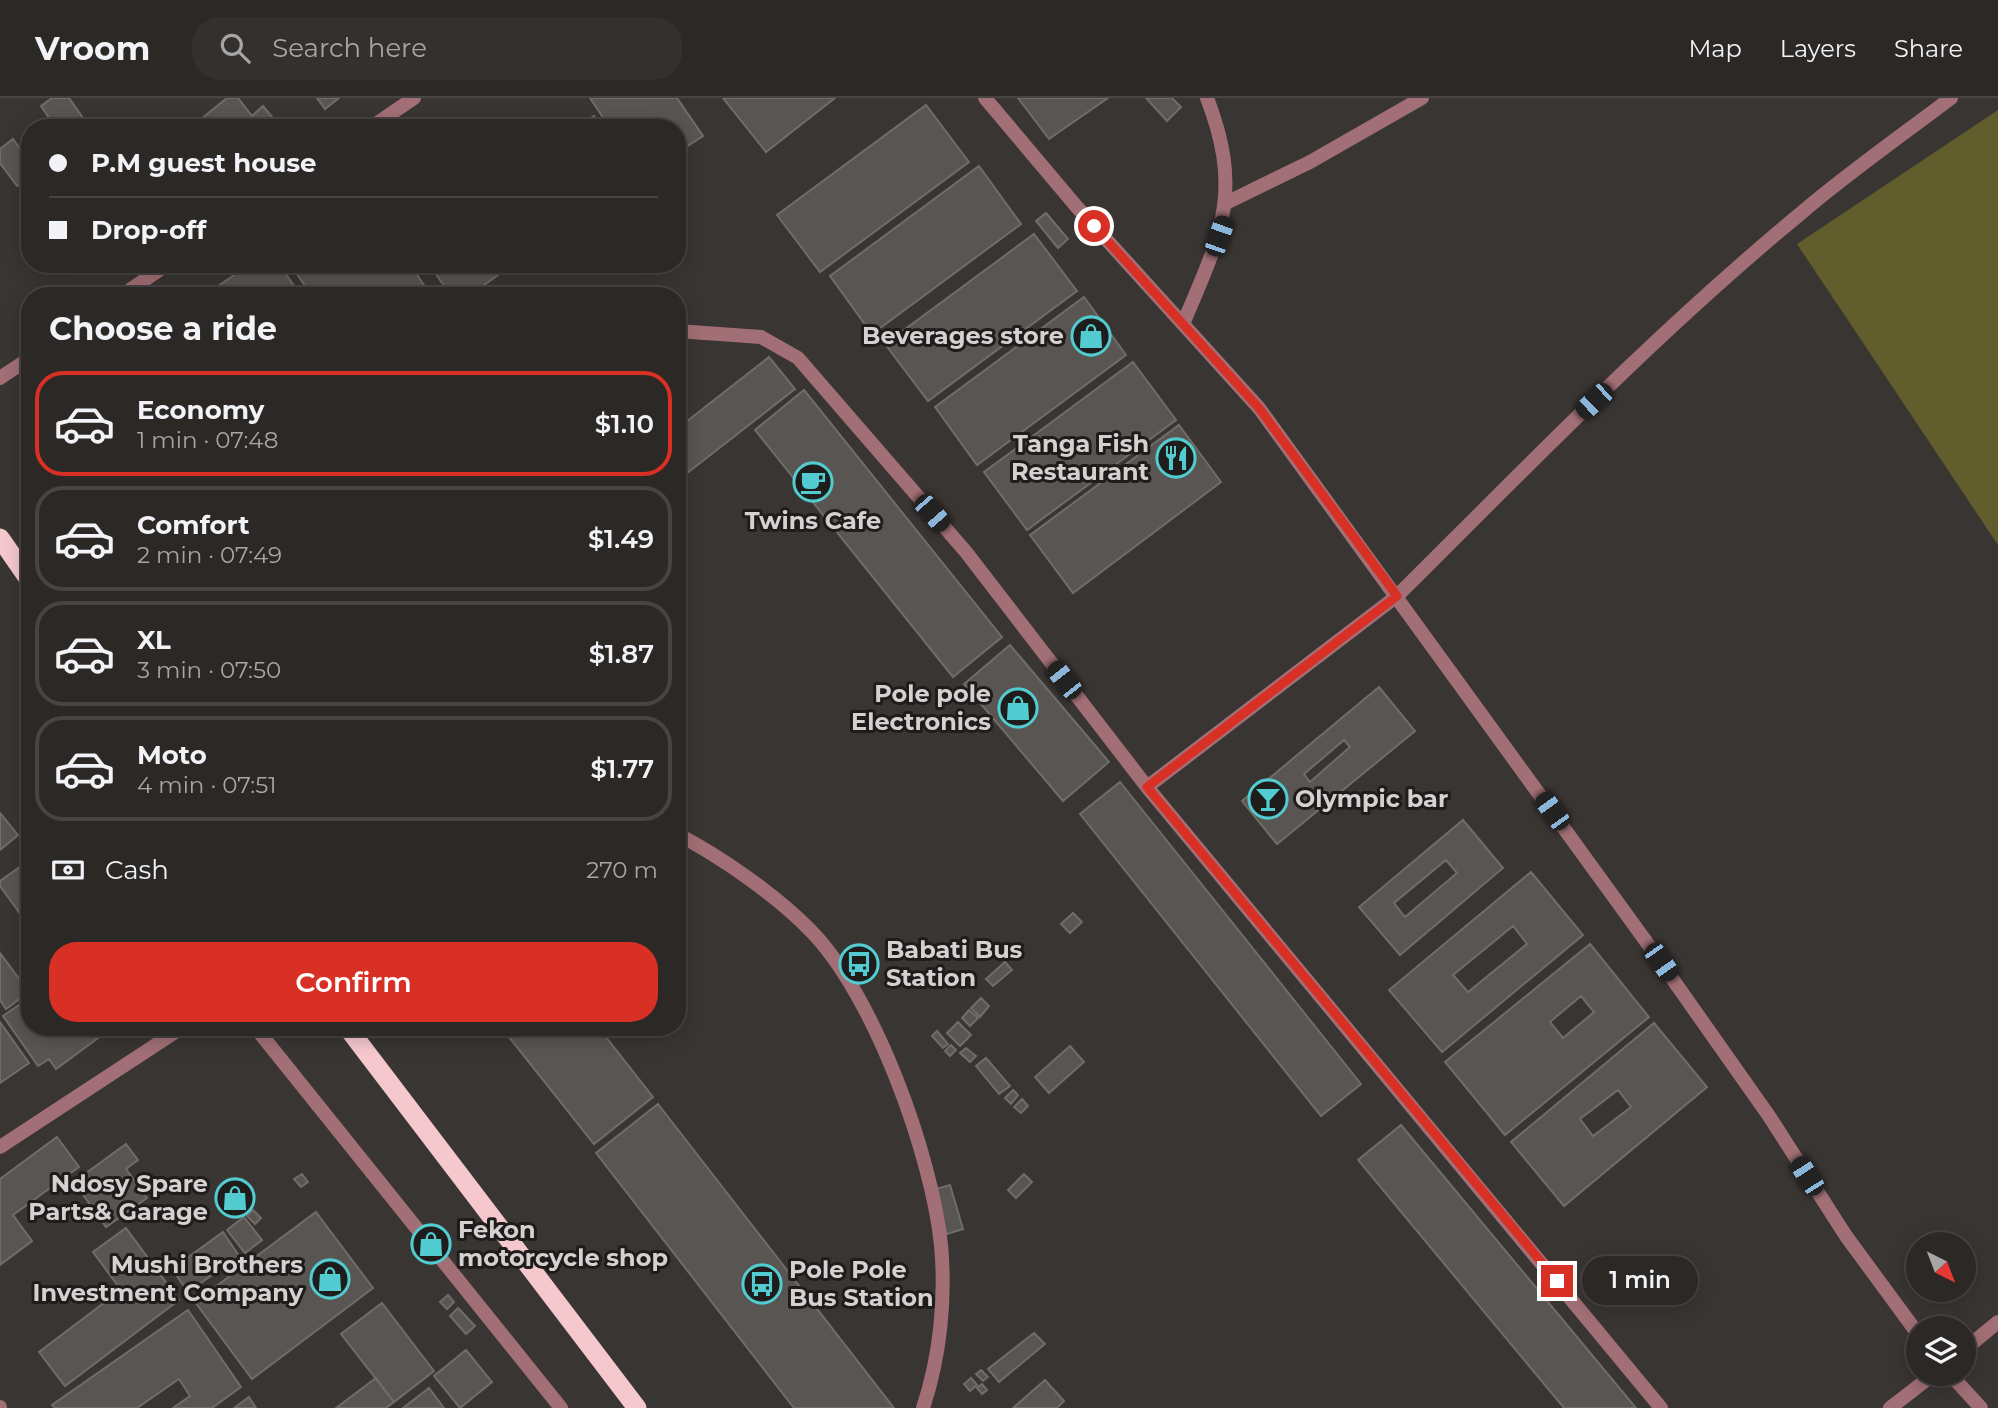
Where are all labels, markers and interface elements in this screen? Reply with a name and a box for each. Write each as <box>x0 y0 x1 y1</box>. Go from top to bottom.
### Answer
search box <box>192 17 682 80</box>
text: Vroom <box>35 28 150 68</box>
icon: search <box>216 29 254 67</box>
text: Search here <box>272 32 427 64</box>
text: Map <box>1688 34 1742 63</box>
text: Layers <box>1780 34 1856 63</box>
text: Share <box>1894 34 1963 63</box>
text: P.M guest house <box>91 147 316 179</box>
route start <box>1078 210 1110 242</box>
car <box>1203 213 1236 259</box>
text: Drop-off <box>91 214 206 246</box>
text: Choose a ride <box>49 309 277 348</box>
shop icon: Beverages store <box>1070 315 1112 357</box>
place label: Beverages store <box>862 321 1064 350</box>
car <box>1572 379 1617 423</box>
icon: car <box>53 392 116 455</box>
text: Economy <box>137 394 264 426</box>
text: $1.10 <box>595 408 654 440</box>
text: 1 min · 07:48 <box>137 426 278 454</box>
place label: Tanga Fish Restaurant <box>1011 429 1150 486</box>
restaurant icon: Tanga Fish Restaurant <box>1155 437 1197 479</box>
cafe icon: Twins Cafe <box>792 461 834 503</box>
car <box>911 490 954 536</box>
place label: Twins Cafe <box>745 506 881 535</box>
icon: car <box>53 507 116 570</box>
text: Comfort <box>137 509 249 541</box>
text: $1.49 <box>588 523 654 555</box>
text: 2 min · 07:49 <box>137 541 282 569</box>
icon: car <box>53 622 116 685</box>
text: XL <box>137 624 171 656</box>
text: $1.87 <box>589 638 654 670</box>
text: 3 min · 07:50 <box>137 656 281 684</box>
car <box>1043 657 1086 703</box>
place label: Pole pole Electronics <box>851 679 991 736</box>
shop icon: Pole pole Electronics <box>997 687 1039 729</box>
icon: car <box>53 737 116 800</box>
text: Moto <box>137 739 207 771</box>
text: $1.77 <box>590 753 654 785</box>
text: 4 min · 07:51 <box>137 771 277 799</box>
bar icon: Olympic bar <box>1247 778 1289 820</box>
place label: Olympic bar <box>1295 784 1448 813</box>
car <box>1532 788 1573 834</box>
icon: cash <box>49 851 87 889</box>
text: Cash <box>105 854 169 886</box>
text: 270 m <box>586 856 658 884</box>
place label: Babati Bus Station <box>886 935 1023 992</box>
car <box>1641 939 1682 985</box>
button: Confirm <box>49 942 658 1022</box>
bus stop icon: Babati Bus Station <box>838 943 880 985</box>
car <box>1787 1153 1828 1199</box>
place label: Ndosy Spare Parts& Garage <box>28 1169 208 1226</box>
shop icon: Ndosy Spare Parts& Garage <box>214 1177 256 1219</box>
place label: Fekon motorcycle shop <box>458 1215 668 1272</box>
shop icon: Fekon motorcycle shop <box>410 1223 452 1265</box>
north arrow <box>1906 1232 1976 1302</box>
map controls <box>1906 1232 1976 1386</box>
place label: Mushi Brothers Investment Company <box>33 1250 304 1307</box>
place label: Pole Pole Bus Station <box>789 1255 933 1312</box>
callout: 1 min <box>1582 1256 1697 1306</box>
shop icon: Mushi Brothers Investment Company <box>309 1258 351 1300</box>
bus stop icon: Pole Pole Bus Station <box>741 1263 783 1305</box>
route end <box>1541 1265 1573 1297</box>
text: 1 min <box>1609 1266 1671 1294</box>
button: layers <box>1906 1316 1976 1386</box>

